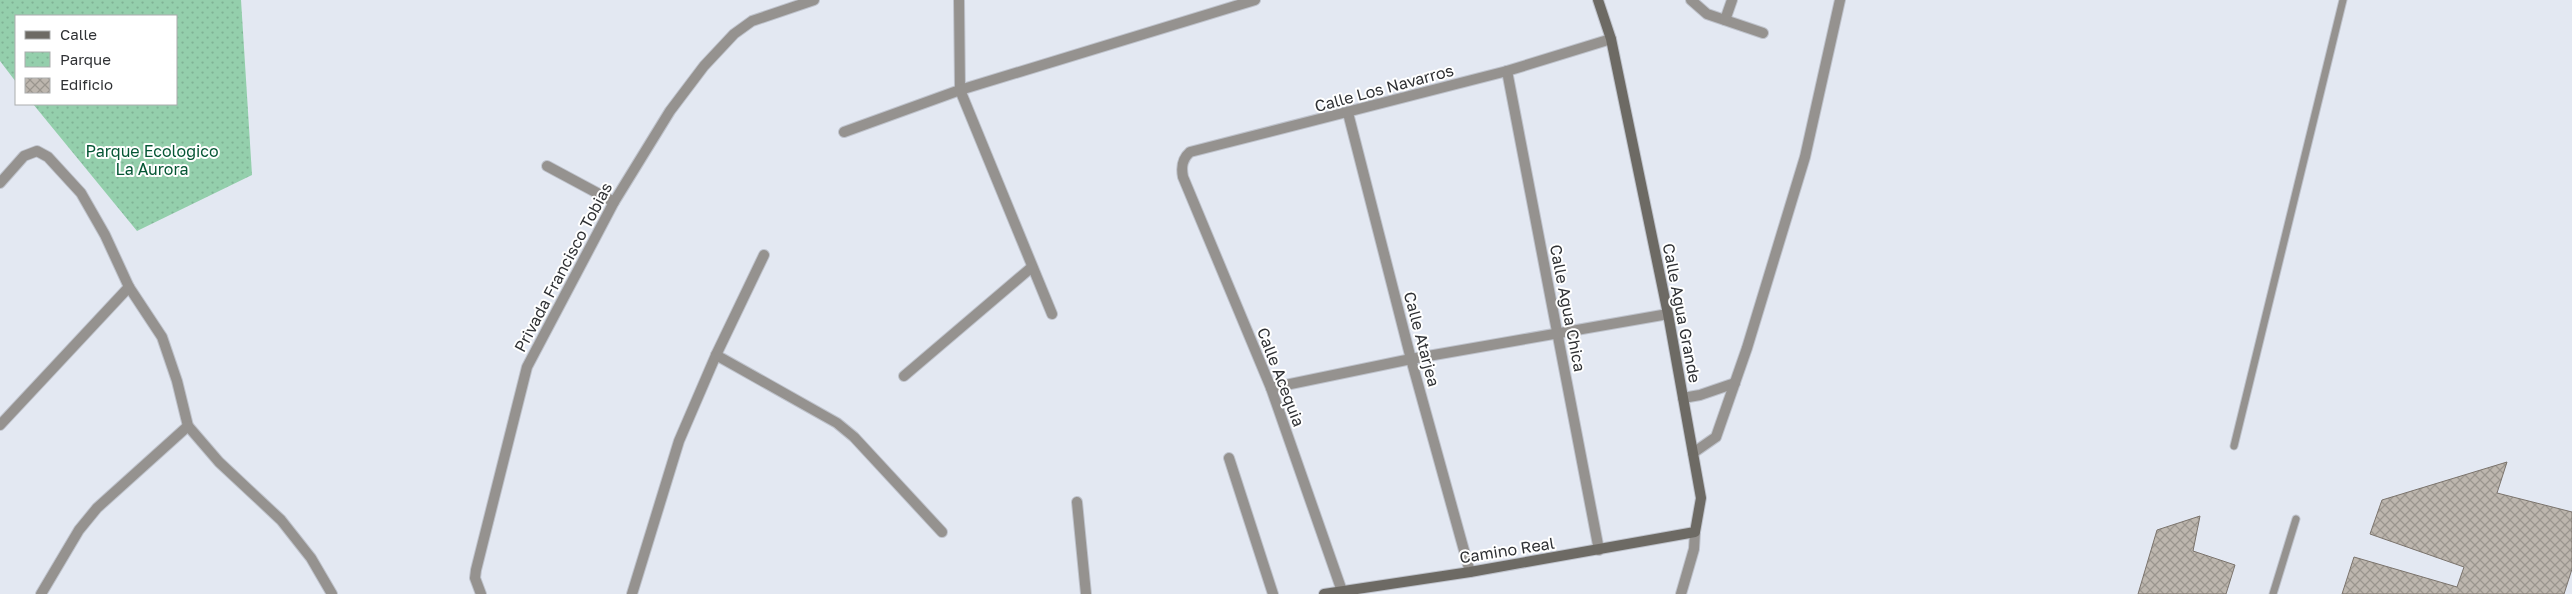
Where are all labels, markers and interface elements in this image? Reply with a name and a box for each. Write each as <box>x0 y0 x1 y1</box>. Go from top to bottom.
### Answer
legend <box>15 15 178 105</box>
text: Calle <box>60 25 97 43</box>
text: Parque <box>60 50 111 68</box>
street label: Calle Los Navarros <box>1312 60 1456 116</box>
text: Edificio <box>60 75 113 93</box>
park label: Parque Ecologico La Aurora <box>85 141 219 179</box>
street label: Privada Francisco Tobias <box>510 179 616 355</box>
street label: Calle Agua Grande <box>1659 242 1705 384</box>
street label: Calle Agua Chica <box>1546 243 1590 373</box>
street label: Calle Atarjea <box>1400 289 1444 389</box>
street label: Calle Acequia <box>1253 325 1309 429</box>
street label: Camino Real <box>1458 533 1556 567</box>

